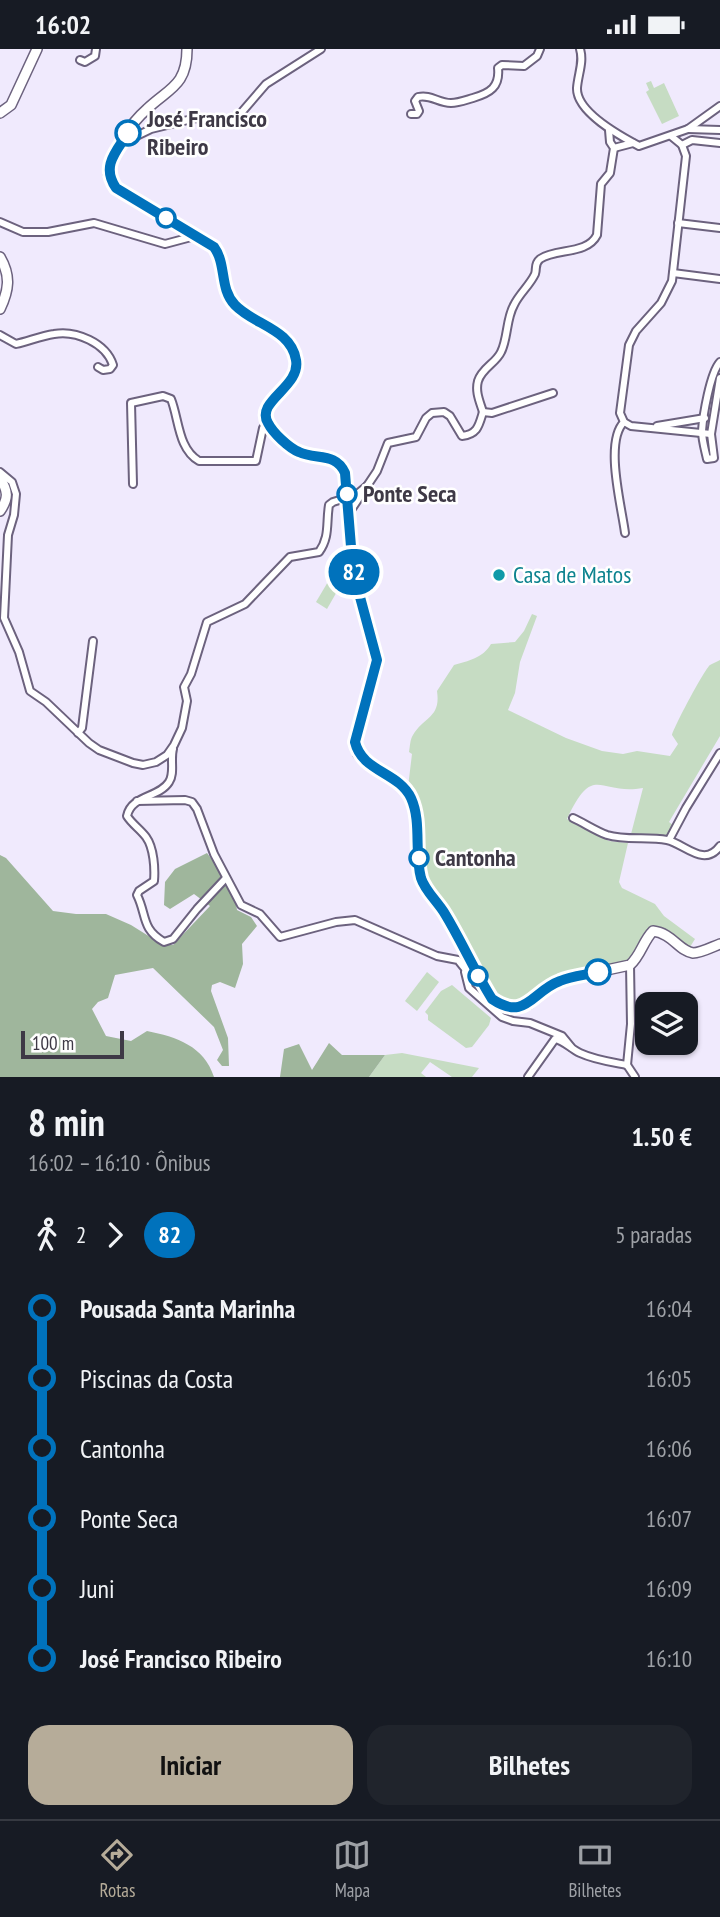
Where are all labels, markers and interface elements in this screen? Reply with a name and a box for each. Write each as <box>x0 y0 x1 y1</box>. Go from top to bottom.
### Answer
text: 16:02 <box>35 8 91 41</box>
place label: José Francisco Ribeiro <box>146 103 267 162</box>
marker: José Francisco Ribeiro <box>115 120 141 146</box>
unlabelled marker <box>156 208 176 228</box>
place label: Ponte Seca <box>363 478 457 509</box>
marker: Ponte Seca <box>337 484 357 504</box>
line badge: 82 <box>322 549 386 595</box>
text: 82 <box>343 556 365 587</box>
place label: Casa de Matos <box>513 559 631 590</box>
marker: Casa de Matos <box>491 567 507 583</box>
place label: Cantonha <box>435 842 516 873</box>
marker: Cantonha <box>409 848 429 868</box>
unlabelled marker <box>585 959 611 985</box>
unlabelled marker <box>468 966 488 986</box>
map controls <box>635 992 698 1055</box>
button: layers <box>635 992 698 1055</box>
scale bar <box>21 1028 124 1060</box>
text: 100 m <box>32 1031 74 1055</box>
text: 8 min <box>28 1097 105 1146</box>
text: 1.50 € <box>631 1120 692 1153</box>
text: 16:02 – 16:10 · Ônibus <box>28 1148 211 1177</box>
icon: walk <box>28 1216 66 1254</box>
icon: forward <box>96 1216 134 1254</box>
text: 82 <box>158 1219 181 1250</box>
text: 2 <box>76 1220 86 1249</box>
text: 5 paradas <box>615 1220 692 1249</box>
text: Pousada Santa Marinha <box>80 1292 295 1325</box>
text: 16:04 <box>646 1294 692 1323</box>
text: Piscinas da Costa <box>80 1362 233 1395</box>
text: 16:05 <box>646 1364 692 1393</box>
text: Cantonha <box>80 1432 165 1465</box>
text: 16:06 <box>646 1434 692 1463</box>
text: Ponte Seca <box>80 1502 178 1535</box>
text: 16:07 <box>646 1504 692 1533</box>
text: Juni <box>80 1572 115 1605</box>
text: 16:09 <box>646 1574 692 1603</box>
text: José Francisco Ribeiro <box>80 1642 282 1675</box>
text: 16:10 <box>646 1644 692 1673</box>
button: Iniciar <box>28 1725 353 1805</box>
button: Bilhetes <box>367 1725 692 1805</box>
tab: Rotas <box>98 1836 136 1902</box>
tab: Mapa <box>333 1836 371 1902</box>
tab: Bilhetes <box>568 1836 621 1902</box>

